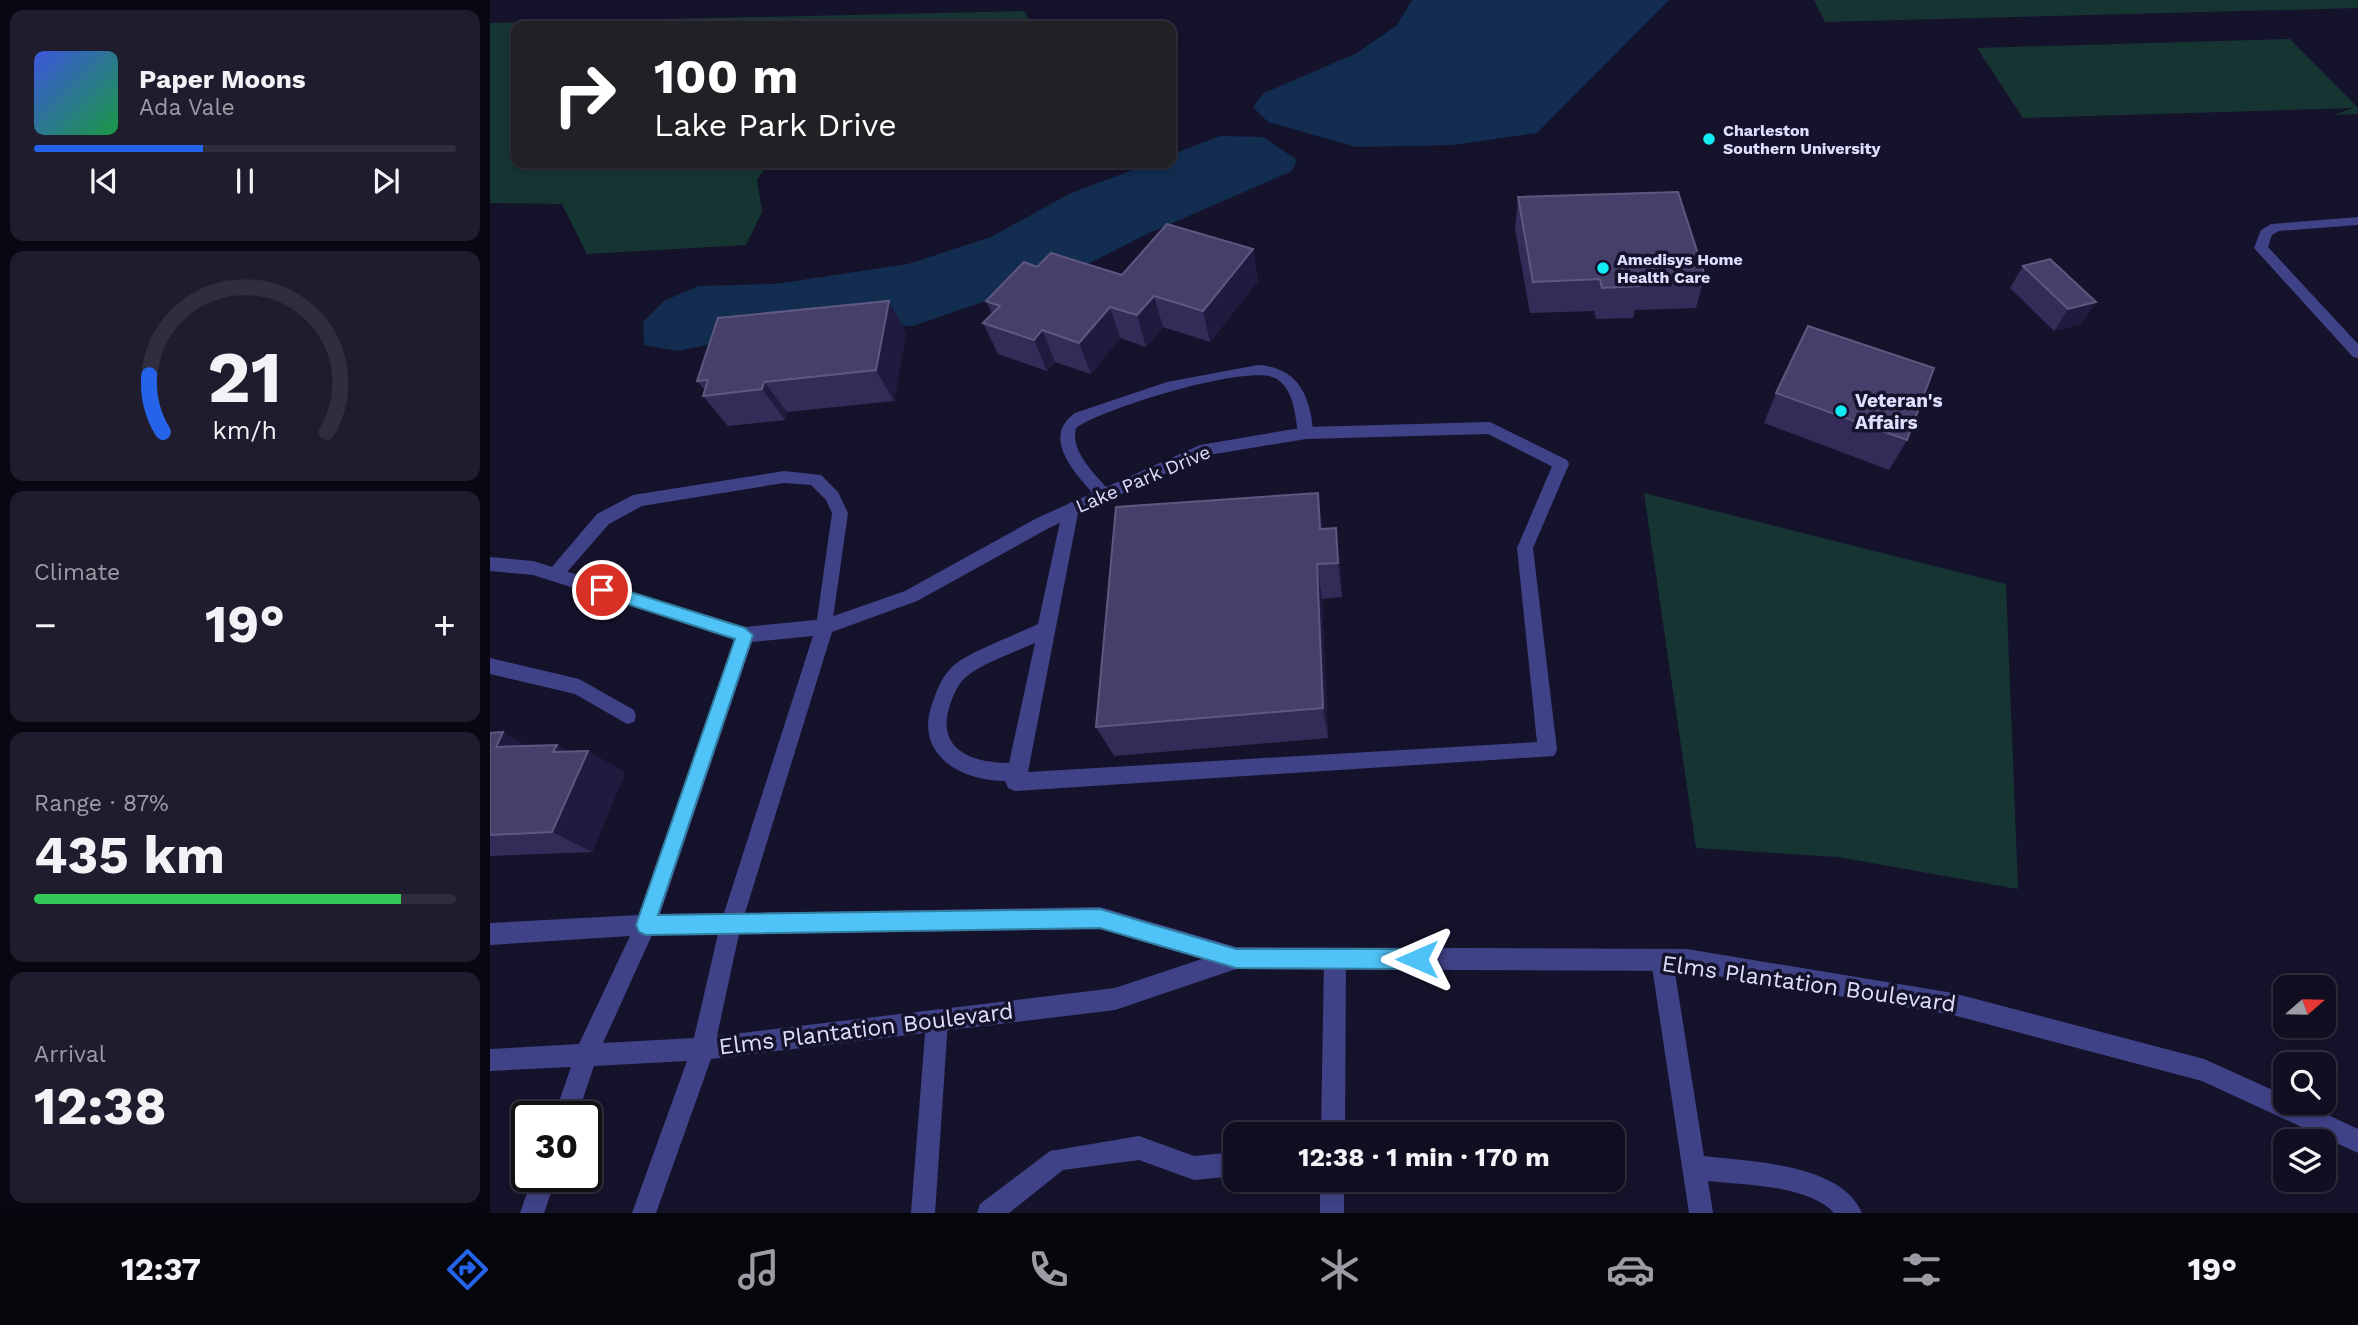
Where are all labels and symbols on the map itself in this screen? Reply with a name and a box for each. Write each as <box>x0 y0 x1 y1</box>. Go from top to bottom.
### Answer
place label: Charleston Southern University <box>1723 121 1881 158</box>
marker: Charleston Southern University <box>1701 131 1717 147</box>
place label: Amedisys Home Health Care <box>1617 250 1743 287</box>
marker: Amedisys Home Health Care <box>1595 260 1611 276</box>
place label: Veteran's Affairs <box>1855 389 1943 434</box>
marker: Veteran's Affairs <box>1833 403 1849 419</box>
street label: Lake Park Drive <box>1072 440 1214 518</box>
pin <box>572 560 632 620</box>
position arrow <box>1380 922 1454 996</box>
street label: Elms Plantation Boulevard <box>1660 950 1958 1018</box>
north arrow <box>2273 975 2336 1038</box>
street label: Elms Plantation Boulevard <box>717 998 1015 1060</box>
speed limit sign: 30 <box>511 1101 602 1192</box>

